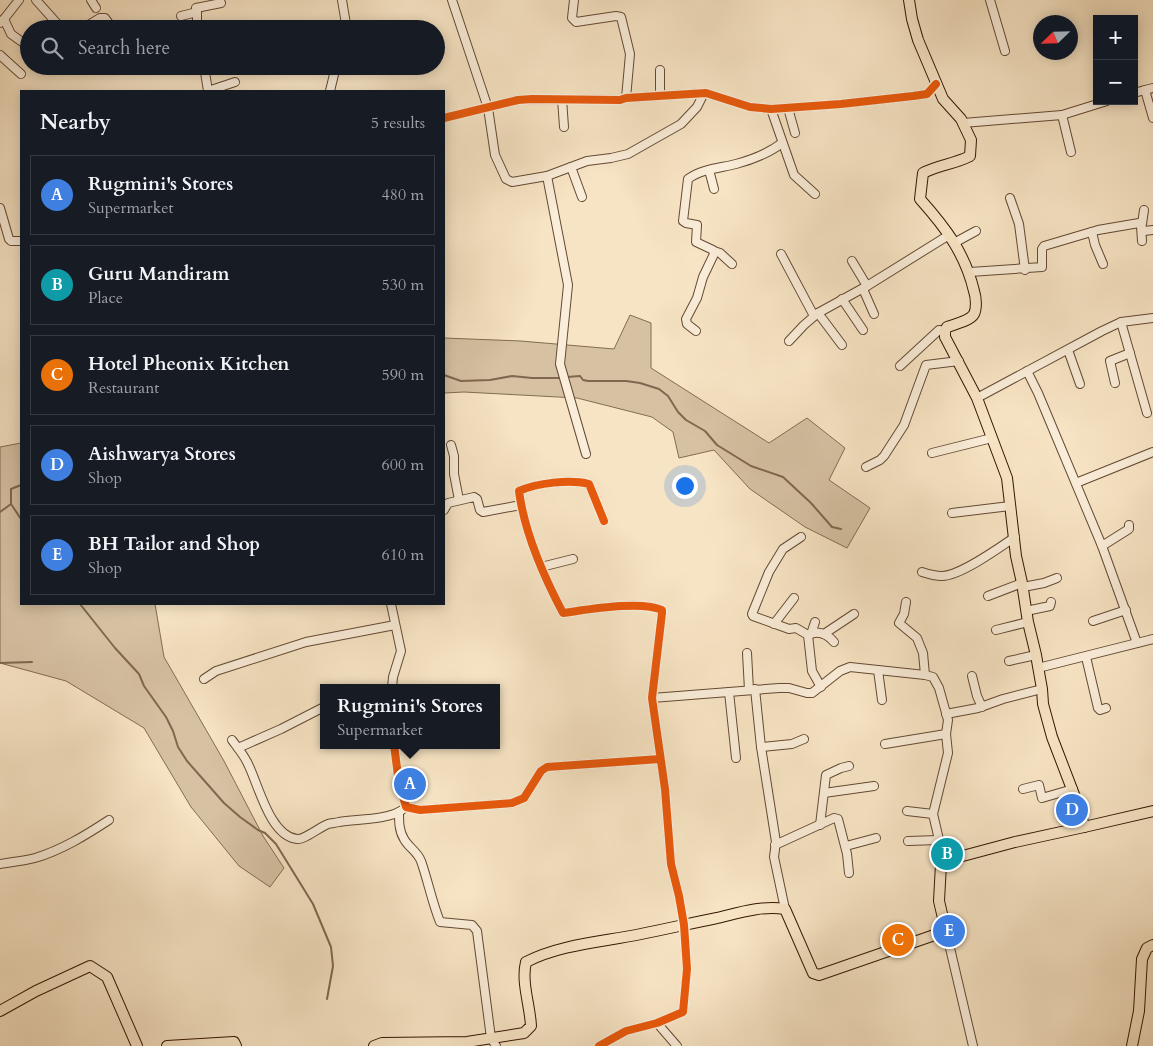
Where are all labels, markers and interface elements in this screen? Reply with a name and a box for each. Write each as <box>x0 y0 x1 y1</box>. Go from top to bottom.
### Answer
north arrow <box>1033 15 1078 60</box>
map controls <box>1093 15 1138 105</box>
button: + <box>1093 15 1138 60</box>
search box <box>20 20 445 75</box>
icon: search <box>38 34 66 62</box>
text: Search here <box>78 35 170 61</box>
button: − <box>1093 60 1138 105</box>
text: Nearby <box>40 108 111 137</box>
text: 5 results <box>371 112 425 134</box>
text: Rugmini's Stores <box>88 171 233 197</box>
text: A <box>51 184 63 206</box>
text: 480 m <box>382 184 424 206</box>
text: Supermarket <box>88 197 174 219</box>
text: Guru Mandiram <box>88 261 229 287</box>
text: B <box>51 274 63 296</box>
text: 530 m <box>382 274 424 296</box>
text: Place <box>88 287 123 309</box>
text: Hotel Pheonix Kitchen <box>88 351 290 377</box>
text: C <box>51 364 63 386</box>
text: 590 m <box>382 364 424 386</box>
text: Restaurant <box>88 377 159 399</box>
text: Aishwarya Stores <box>88 441 236 467</box>
text: D <box>50 454 64 476</box>
text: 600 m <box>382 454 424 476</box>
text: Shop <box>88 467 122 489</box>
your location <box>672 473 698 499</box>
text: BH Tailor and Shop <box>88 531 260 557</box>
text: E <box>52 544 62 566</box>
text: 610 m <box>382 544 424 566</box>
text: Shop <box>88 557 122 579</box>
popup <box>320 684 500 749</box>
text: Rugmini's Stores <box>337 693 483 719</box>
text: Supermarket <box>337 719 423 741</box>
pin: A <box>394 765 426 803</box>
pin: D <box>1056 791 1088 829</box>
pin: B <box>931 835 963 873</box>
pin: E <box>933 912 965 950</box>
pin: C <box>882 921 914 959</box>

